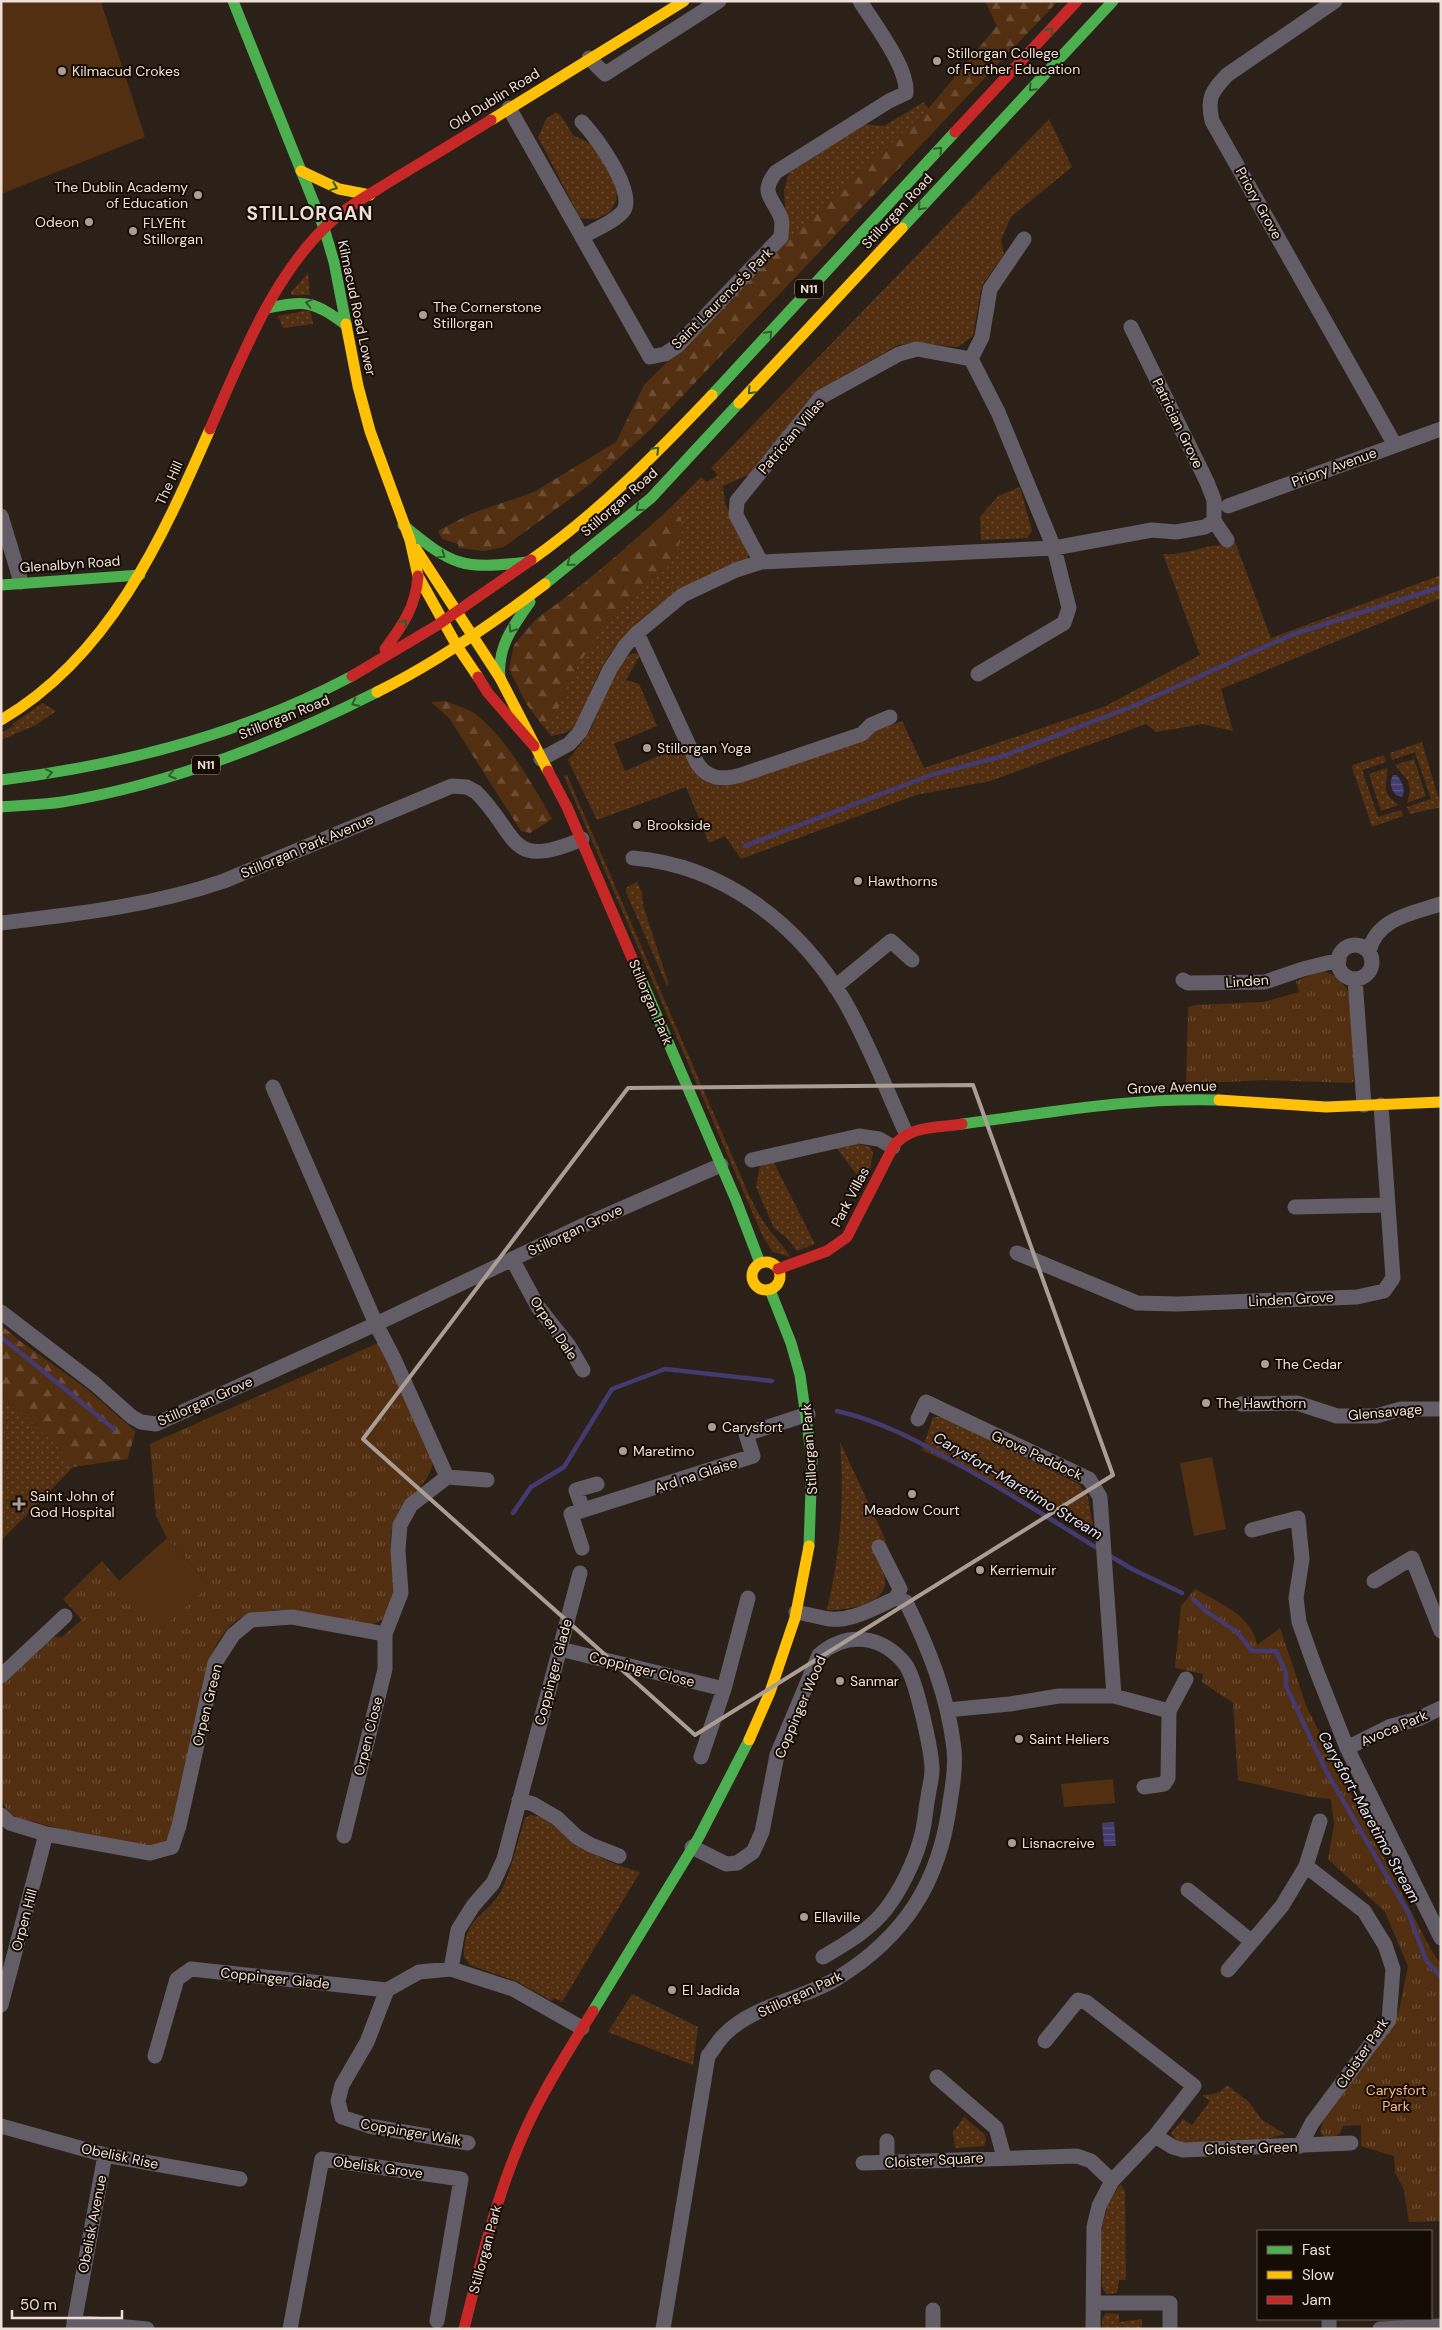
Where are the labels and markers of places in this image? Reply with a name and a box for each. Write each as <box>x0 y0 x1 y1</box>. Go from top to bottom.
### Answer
place label: Stillorgan College of Further Education <box>947 44 1080 78</box>
marker: Stillorgan College of Further Education <box>931 55 943 67</box>
place label: Kilmacud Crokes <box>72 62 180 80</box>
marker: Kilmacud Crokes <box>56 65 68 77</box>
place label: The Dublin Academy of Education <box>54 178 188 212</box>
marker: The Dublin Academy of Education <box>192 189 204 201</box>
place label: Odeon <box>35 213 79 231</box>
place label: FLYEfit Stillorgan <box>143 214 203 248</box>
marker: Odeon <box>83 216 95 228</box>
marker: FLYEfit Stillorgan <box>127 225 139 237</box>
place label: The Cornerstone Stillorgan <box>433 298 542 332</box>
marker: The Cornerstone Stillorgan <box>417 309 429 321</box>
place label: Stillorgan Yoga <box>657 739 751 757</box>
marker: Stillorgan Yoga <box>641 742 653 754</box>
place label: Brookside <box>647 816 711 834</box>
marker: Brookside <box>631 819 643 831</box>
place label: Hawthorns <box>868 872 938 890</box>
marker: Hawthorns <box>852 875 864 887</box>
place label: The Cedar <box>1275 1355 1342 1373</box>
marker: The Cedar <box>1259 1358 1271 1370</box>
place label: The Hawthorn <box>1216 1394 1306 1412</box>
marker: The Hawthorn <box>1200 1397 1212 1409</box>
place label: Carysfort <box>722 1418 783 1436</box>
marker: Carysfort <box>706 1421 718 1433</box>
place label: Maretimo <box>633 1442 695 1460</box>
marker: Maretimo <box>617 1445 629 1457</box>
place label: Saint John of God Hospital <box>30 1487 115 1521</box>
marker: Meadow Court <box>906 1488 918 1500</box>
marker: Saint John of God Hospital <box>12 1497 26 1511</box>
place label: Meadow Court <box>864 1501 960 1519</box>
place label: Kerriemuir <box>990 1561 1056 1579</box>
marker: Kerriemuir <box>974 1564 986 1576</box>
place label: Sanmar <box>850 1672 899 1690</box>
marker: Sanmar <box>834 1675 846 1687</box>
place label: Saint Heliers <box>1029 1730 1109 1748</box>
marker: Saint Heliers <box>1013 1733 1025 1745</box>
place label: Lisnacreive <box>1022 1834 1095 1852</box>
marker: Lisnacreive <box>1006 1837 1018 1849</box>
place label: Ellaville <box>814 1908 860 1926</box>
marker: Ellaville <box>798 1911 810 1923</box>
place label: El Jadida <box>682 1981 740 1999</box>
marker: El Jadida <box>666 1984 678 1996</box>

